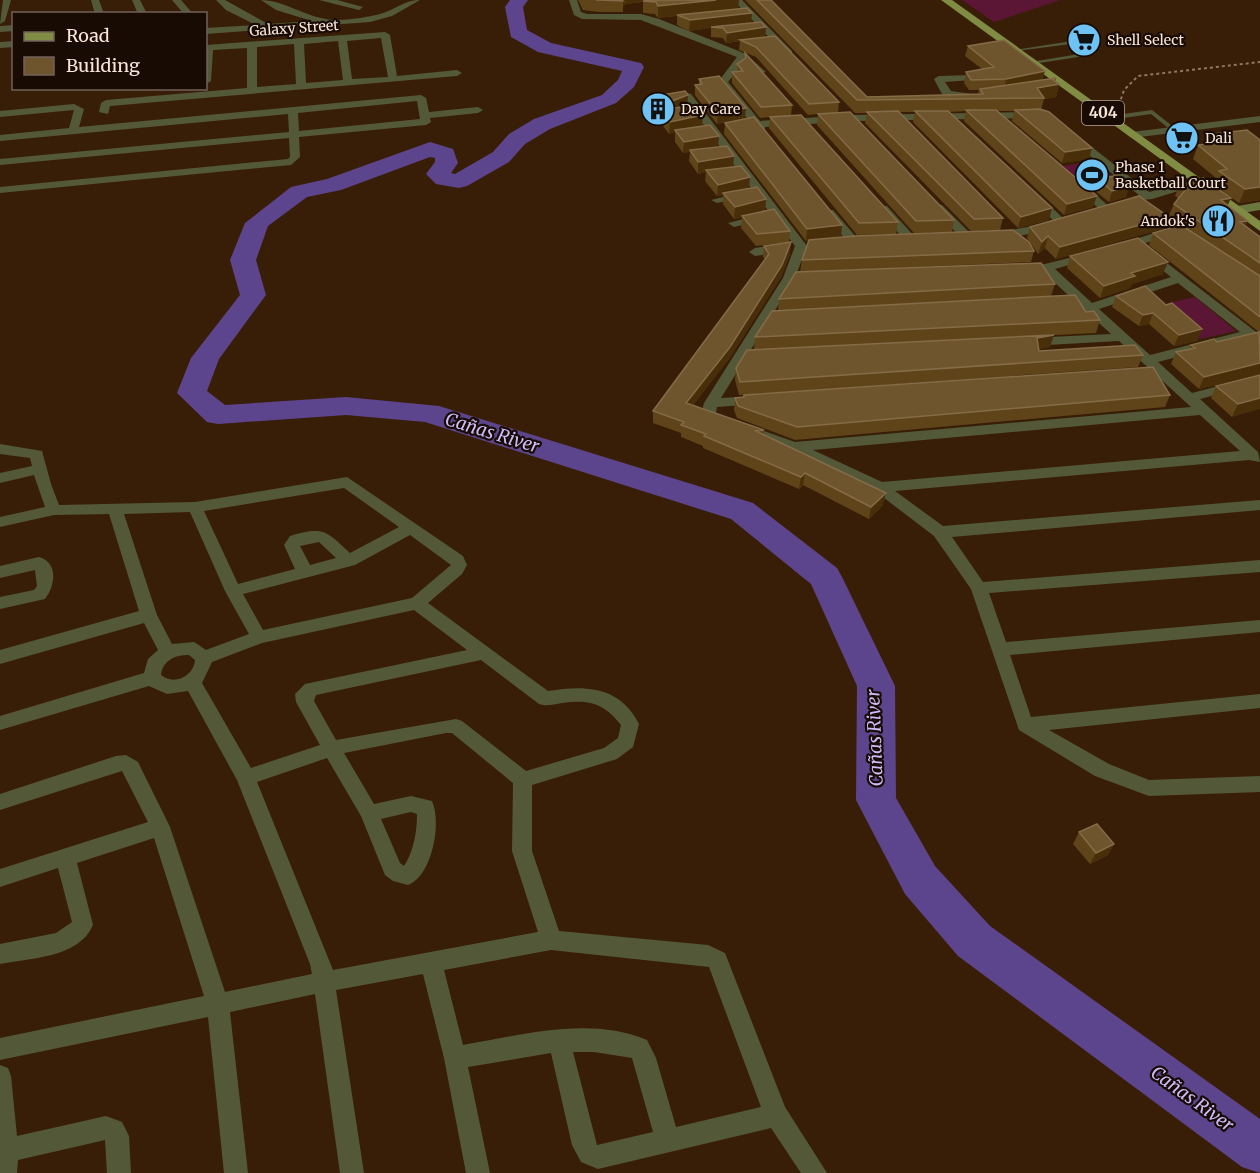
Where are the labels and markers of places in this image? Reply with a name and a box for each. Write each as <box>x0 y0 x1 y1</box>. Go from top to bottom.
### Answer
supermarket icon: Shell Select <box>1066 22 1102 58</box>
place label: Shell Select <box>1107 31 1184 49</box>
building icon: Day Care <box>640 91 676 127</box>
place label: Day Care <box>681 100 740 118</box>
supermarket icon: Dali <box>1164 120 1200 156</box>
place label: Dali <box>1205 129 1233 147</box>
sports icon: Phase 1 Basketball Court <box>1074 157 1110 193</box>
place label: Phase 1 Basketball Court <box>1115 158 1226 192</box>
restaurant icon: Andok's <box>1200 203 1236 239</box>
place label: Andok's <box>1139 212 1195 230</box>

